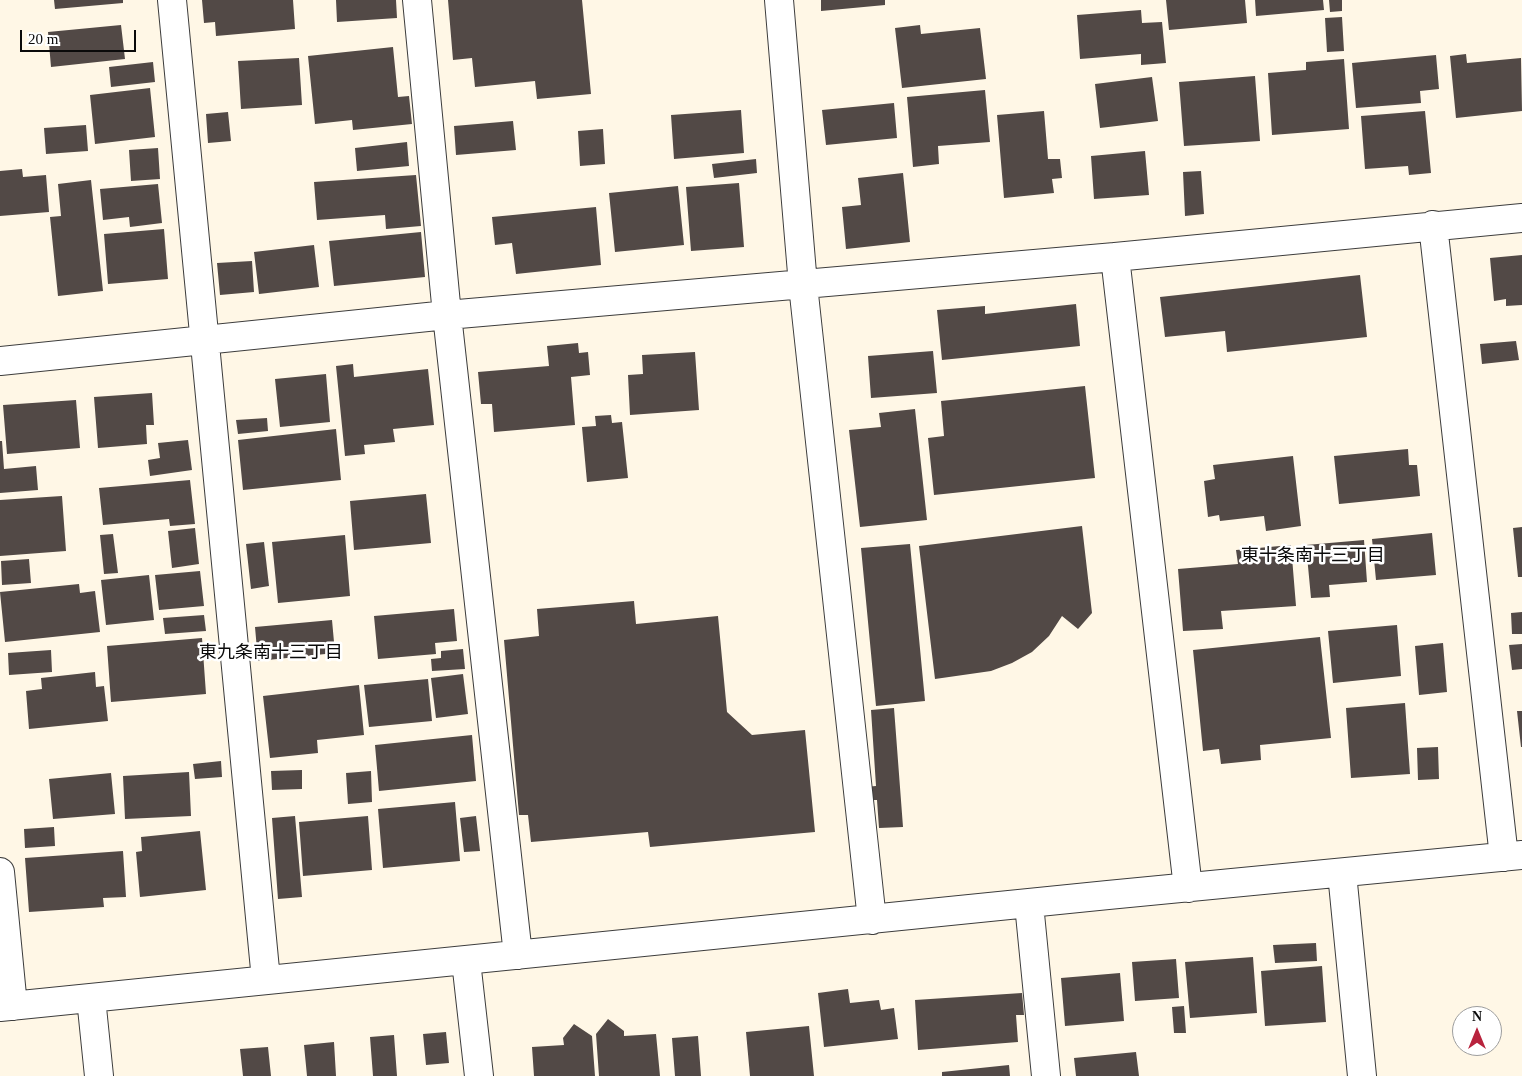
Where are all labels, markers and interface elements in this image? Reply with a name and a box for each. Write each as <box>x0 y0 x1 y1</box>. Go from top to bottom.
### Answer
scale bar <box>22 20 139 52</box>
text: 20 m <box>28 31 58 47</box>
district label: 東十条南十三丁目 <box>1241 543 1385 565</box>
district label: 東九条南十三丁目 <box>199 640 343 662</box>
north arrow <box>1452 1006 1502 1056</box>
text: N <box>1472 1009 1482 1024</box>

